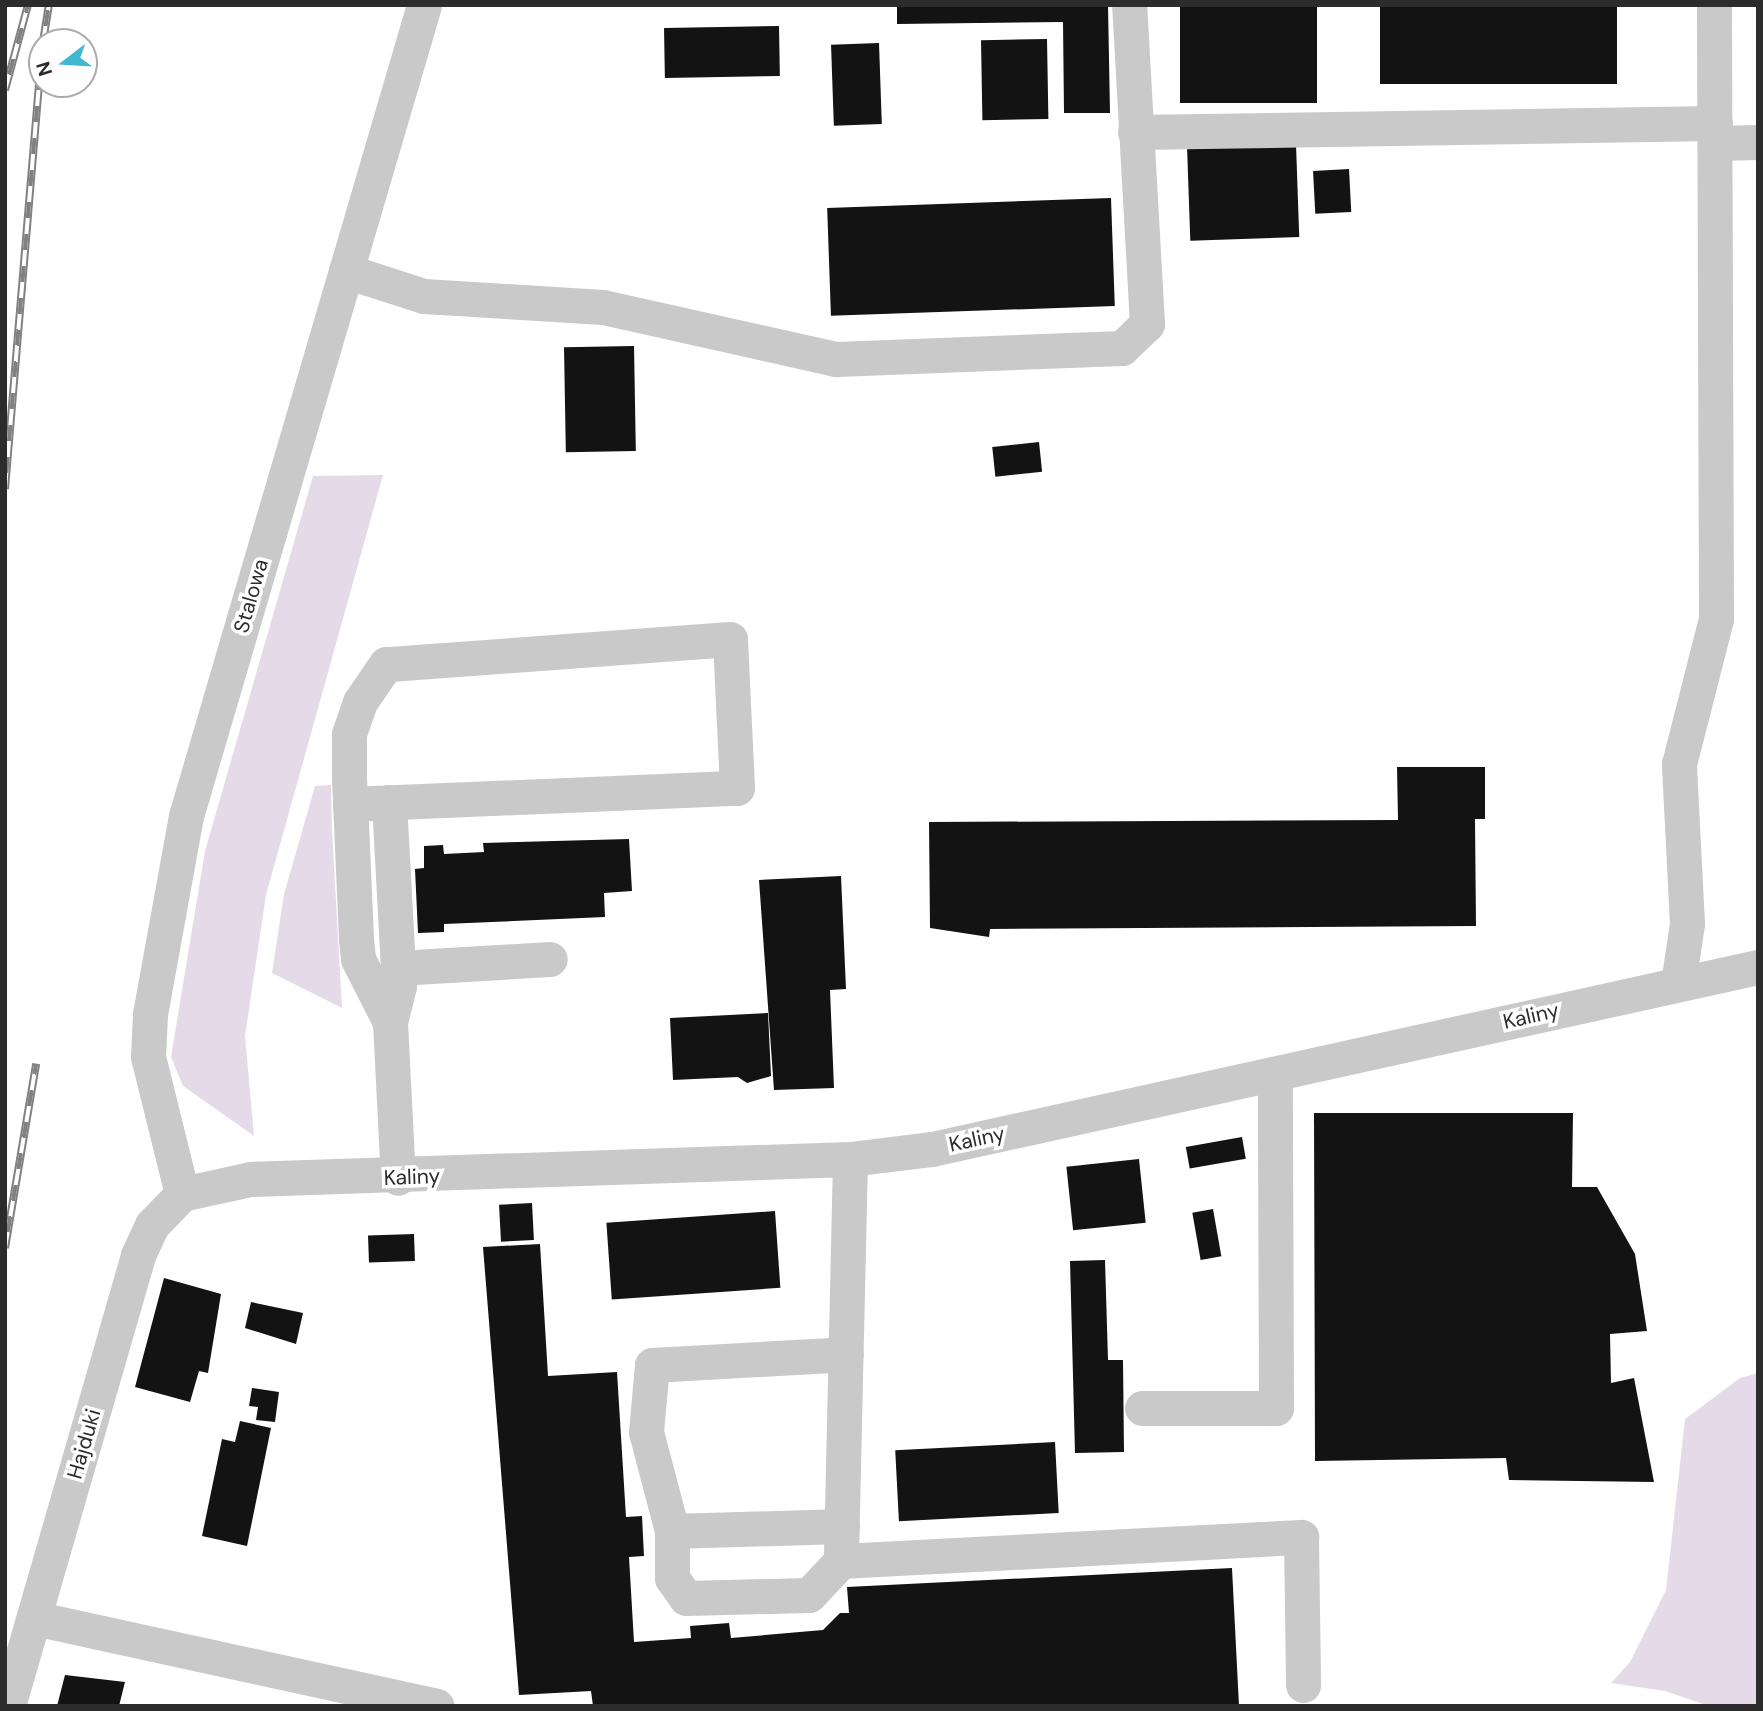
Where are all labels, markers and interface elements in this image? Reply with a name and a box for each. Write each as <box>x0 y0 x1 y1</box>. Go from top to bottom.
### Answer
north arrow <box>28 28 98 98</box>
text: N <box>30 58 58 79</box>
street label: Stalowa <box>228 556 274 636</box>
street label: Kaliny <box>1501 997 1561 1035</box>
street label: Kaliny <box>947 1121 1007 1157</box>
street label: Kaliny <box>383 1163 441 1191</box>
street label: Hajduki <box>62 1406 106 1482</box>

